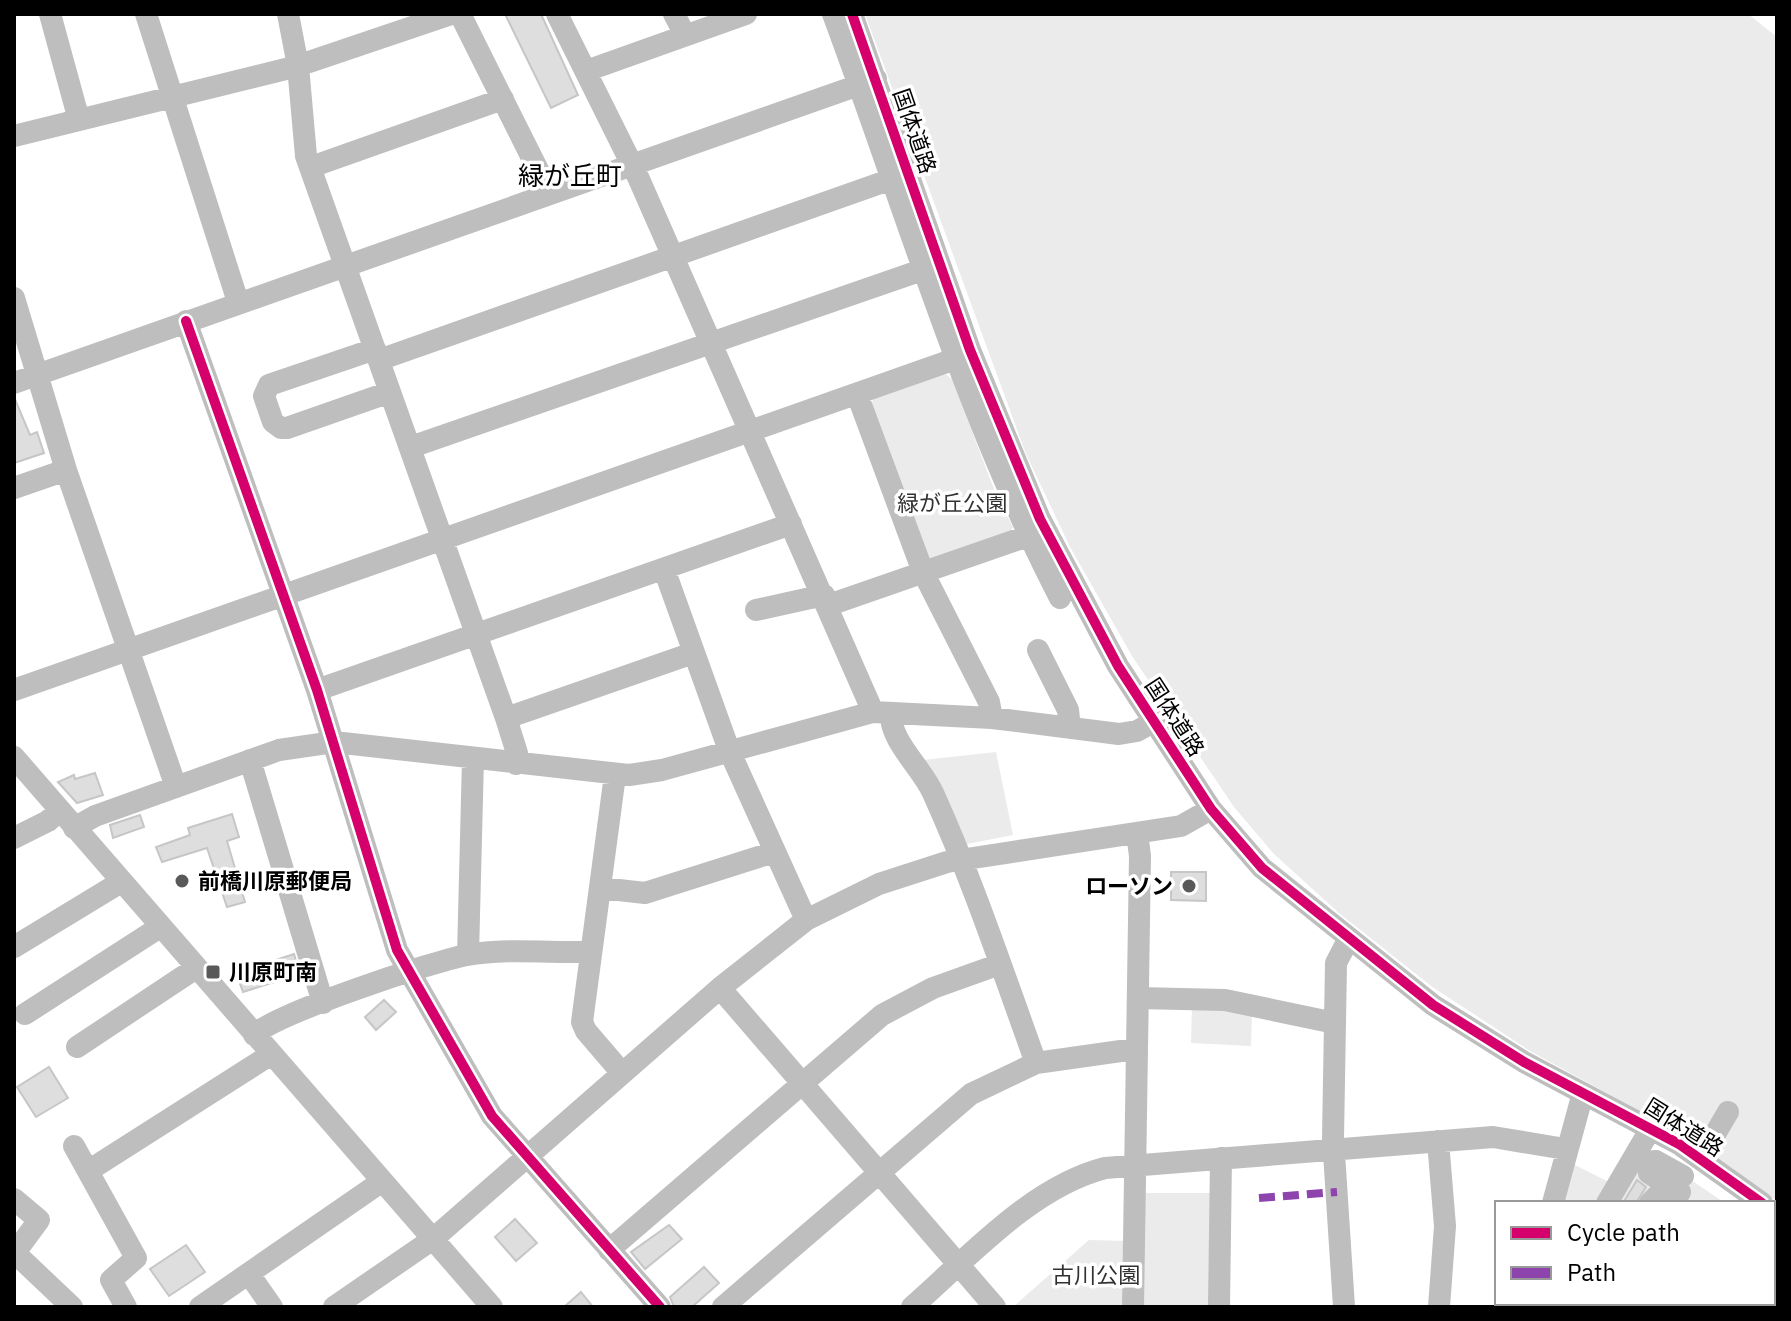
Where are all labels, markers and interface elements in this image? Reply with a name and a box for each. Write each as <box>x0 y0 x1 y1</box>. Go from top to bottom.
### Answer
street label: 国体道路 <box>887 85 944 177</box>
district label: 緑が丘町 <box>518 158 622 192</box>
park label: 緑が丘公園 <box>897 488 1007 517</box>
street label: 国体道路 <box>1139 672 1212 762</box>
place label: 前橋川原郵便局 <box>198 866 352 895</box>
place label: ローソン <box>1085 871 1173 900</box>
marker: 前橋川原郵便局 <box>173 872 191 890</box>
marker: ローソン <box>1180 877 1198 895</box>
place label: 川原町南 <box>229 957 317 986</box>
marker: 川原町南 <box>204 963 222 981</box>
street label: 国体道路 <box>1639 1091 1729 1162</box>
legend <box>1495 1201 1775 1305</box>
text: Cycle path <box>1567 1216 1680 1248</box>
text: Path <box>1567 1256 1616 1288</box>
park label: 古川公園 <box>1052 1260 1140 1289</box>

